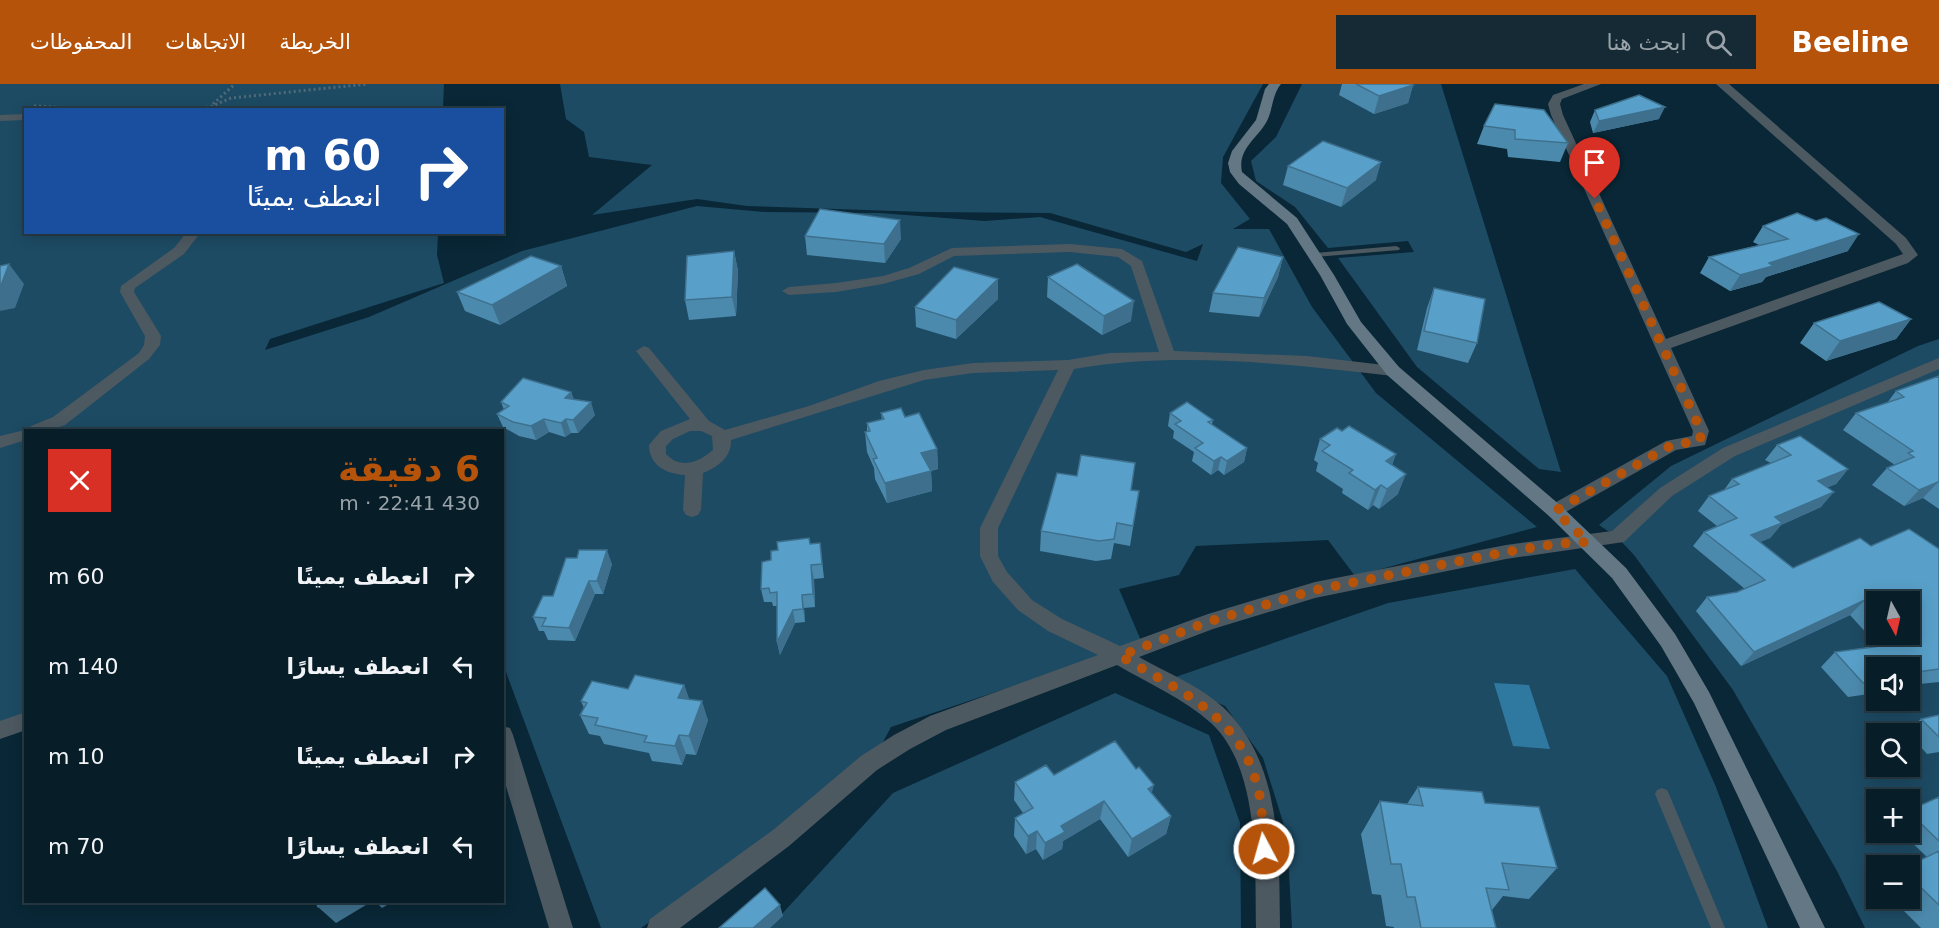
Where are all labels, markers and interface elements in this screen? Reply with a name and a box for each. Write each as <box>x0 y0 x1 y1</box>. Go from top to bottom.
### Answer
search box <box>1336 15 1756 69</box>
icon: search <box>1702 26 1735 59</box>
text: Beeline <box>1792 26 1909 59</box>
text: المحفوظات <box>30 30 132 54</box>
text: الاتجاهات <box>165 30 246 54</box>
text: الخريطة <box>279 30 351 54</box>
text: ابحث هنا <box>1607 30 1687 55</box>
text: 60 m <box>264 131 381 180</box>
icon: right <box>402 132 480 210</box>
pin <box>1569 137 1620 199</box>
icon: arrive <box>1578 146 1611 179</box>
text: انعطف يمينًا <box>247 181 381 212</box>
text: 6 دقيقة <box>338 448 480 489</box>
button: close <box>48 449 111 512</box>
text: 430 m · 22:41 <box>339 491 480 515</box>
icon: right <box>447 560 480 593</box>
text: 60 m <box>48 564 104 589</box>
text: انعطف يمينًا <box>296 564 429 589</box>
north arrow <box>1866 591 1920 645</box>
map controls <box>1866 591 1920 909</box>
icon: left <box>447 650 480 683</box>
text: 140 m <box>48 654 118 679</box>
text: انعطف يسارًا <box>286 654 429 679</box>
button: sound <box>1866 657 1920 711</box>
button: search <box>1866 723 1920 777</box>
icon: right <box>447 740 480 773</box>
text: 10 m <box>48 744 104 769</box>
text: انعطف يمينًا <box>296 744 429 769</box>
button: + <box>1866 789 1920 843</box>
position arrow <box>1232 817 1296 881</box>
icon: left <box>447 830 480 863</box>
text: 70 m <box>48 834 104 859</box>
text: انعطف يسارًا <box>286 834 429 859</box>
button: − <box>1866 855 1920 909</box>

